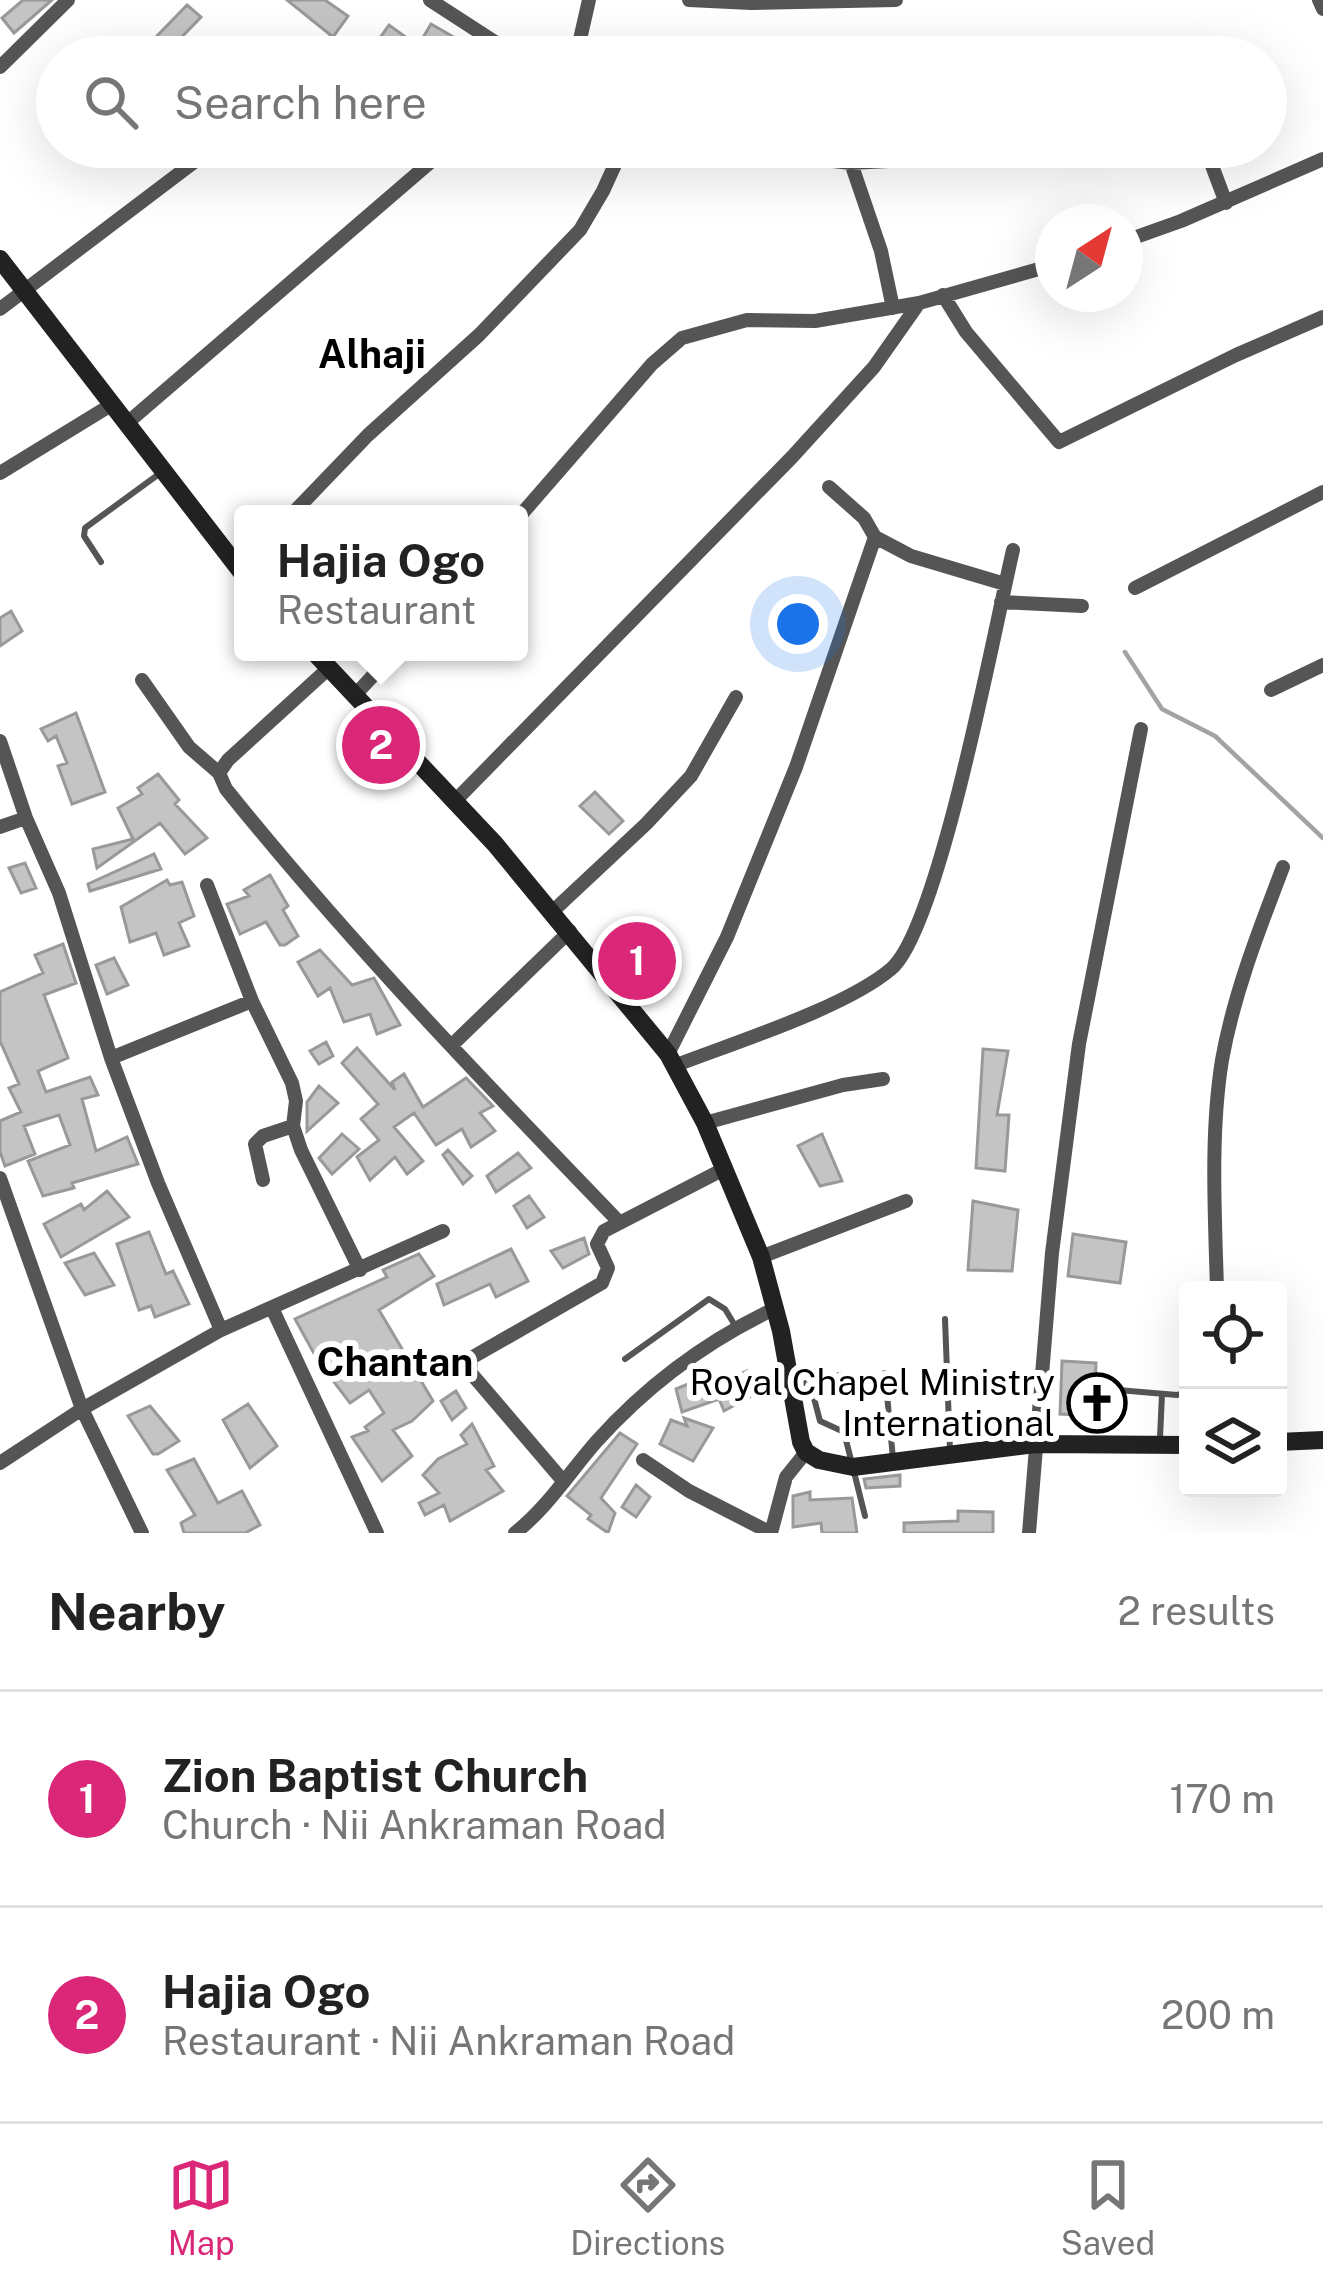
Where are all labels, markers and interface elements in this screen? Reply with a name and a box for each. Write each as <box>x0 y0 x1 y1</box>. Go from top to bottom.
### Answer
search box <box>36 36 1287 168</box>
icon: search <box>78 69 144 135</box>
text: Search here <box>174 76 427 129</box>
north arrow <box>1035 204 1143 312</box>
district label: Alhaji <box>318 331 426 377</box>
popup <box>234 505 528 661</box>
text: Hajia Ogo <box>277 534 485 587</box>
text: Restaurant <box>277 587 476 633</box>
your location <box>768 594 828 654</box>
pin: 2 <box>342 700 420 790</box>
pin: 1 <box>598 916 676 1006</box>
map controls <box>1179 1281 1287 1497</box>
button: locate <box>1179 1281 1287 1389</box>
district label: Chantan <box>317 1339 473 1385</box>
place label: Royal Chapel Ministry International <box>690 1361 1055 1444</box>
church icon: Royal Chapel Ministry International <box>1066 1372 1128 1434</box>
button: layers <box>1179 1389 1287 1497</box>
text: Nearby <box>48 1582 225 1641</box>
text: 2 results <box>1118 1588 1275 1634</box>
text: Zion Baptist Church <box>162 1749 588 1802</box>
text: 1 <box>79 1776 95 1822</box>
text: 170 m <box>1169 1776 1275 1822</box>
text: Church · Nii Ankraman Road <box>162 1802 666 1848</box>
text: Hajia Ogo <box>162 1965 371 2018</box>
text: 2 <box>75 1992 99 2038</box>
text: 200 m <box>1161 1992 1275 2038</box>
text: Restaurant · Nii Ankraman Road <box>162 2018 735 2064</box>
tab: Map <box>168 2152 235 2262</box>
tab: Directions <box>570 2152 725 2262</box>
tab: Saved <box>1061 2152 1155 2262</box>

